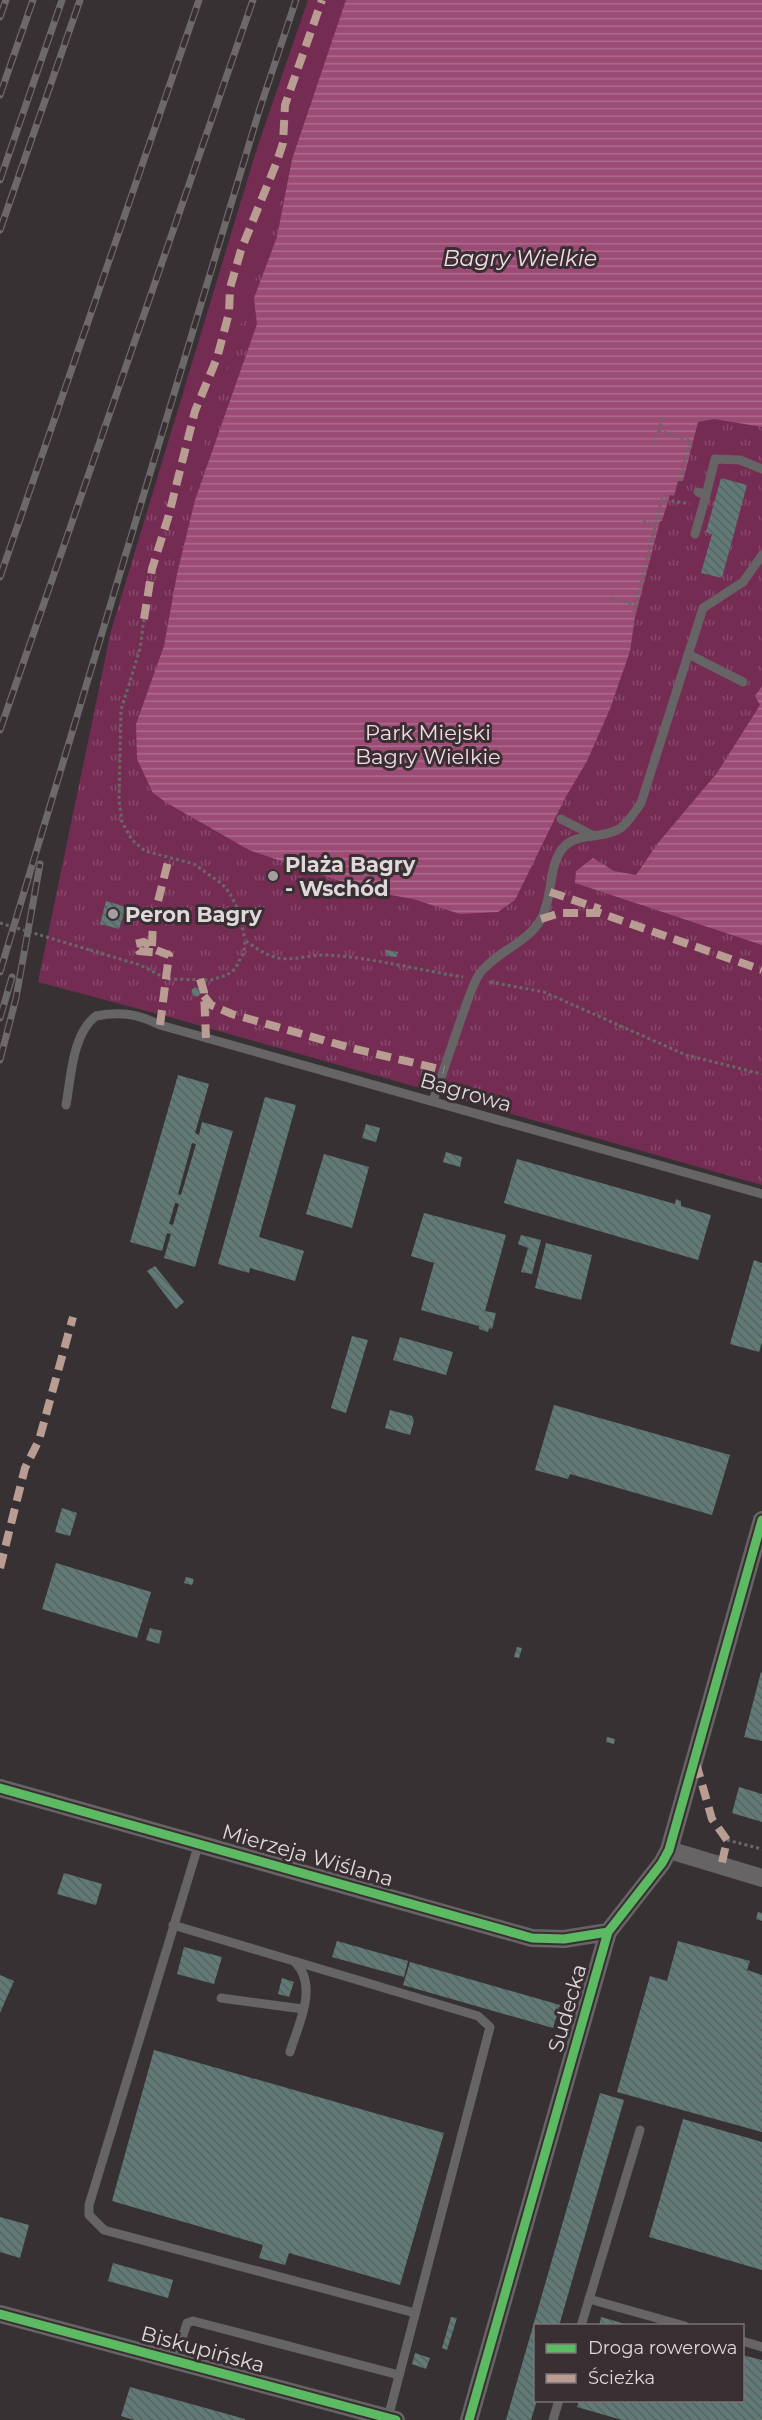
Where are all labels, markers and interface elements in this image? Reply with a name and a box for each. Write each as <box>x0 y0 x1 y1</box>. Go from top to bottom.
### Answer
water label: Bagry Wielkie <box>443 245 597 272</box>
park label: Park Miejski Bagry Wielkie <box>355 720 501 769</box>
place label: Plaża Bagry - Wschód <box>285 852 416 901</box>
marker: Plaża Bagry - Wschód <box>266 869 280 883</box>
place label: Peron Bagry <box>125 902 262 927</box>
marker: Peron Bagry <box>106 907 120 921</box>
street label: Bagrowa <box>417 1067 515 1117</box>
street label: Mierzeja Wiślana <box>219 1819 397 1891</box>
street label: Sudecka <box>543 1961 591 2055</box>
street label: Biskupińska <box>138 2320 268 2378</box>
legend <box>534 2324 744 2402</box>
text: Droga rowerowa <box>588 2337 737 2359</box>
text: Ścieżka <box>588 2367 655 2389</box>

